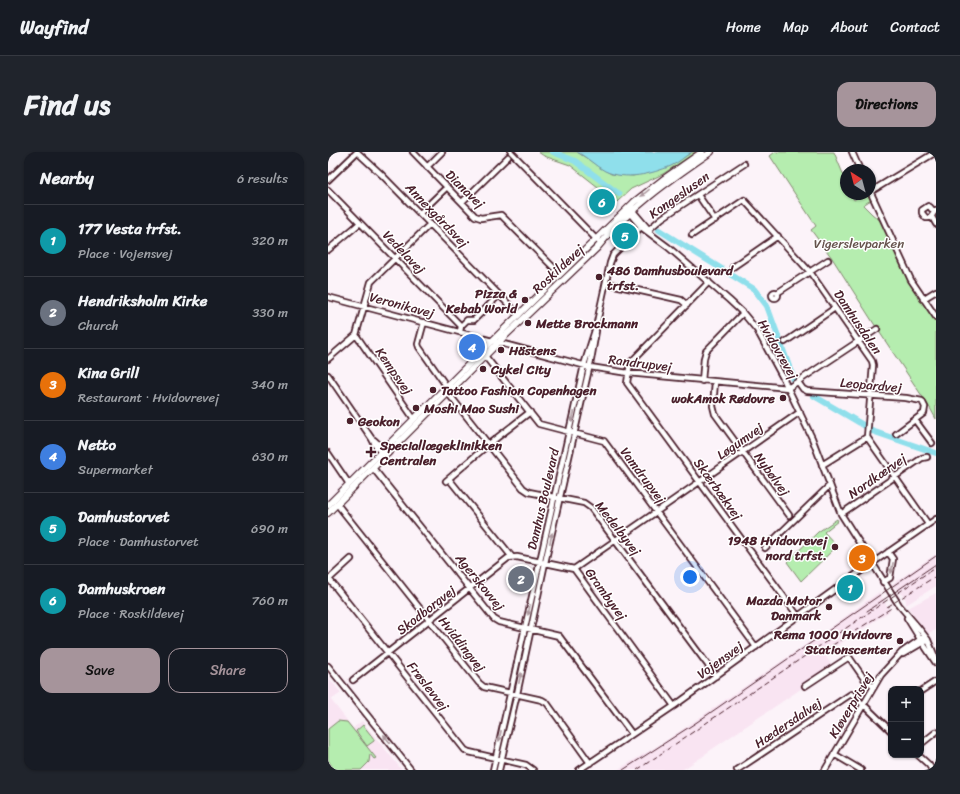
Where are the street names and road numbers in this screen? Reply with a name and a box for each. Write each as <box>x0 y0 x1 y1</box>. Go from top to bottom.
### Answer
street label: Dianavej <box>440 164 491 215</box>
street label: Kongeslusen <box>644 165 714 225</box>
street label: Annexgårdsvej <box>399 176 475 254</box>
street label: Vedelavej <box>377 225 432 280</box>
street label: Roskildevej <box>527 238 590 299</box>
street label: Veronikavej <box>367 285 438 325</box>
street label: Damhusdalen <box>828 285 888 359</box>
street label: Hvidovrevej <box>751 314 805 385</box>
street label: Kempsvej <box>369 342 419 400</box>
street label: Randrupvej <box>607 348 674 378</box>
street label: Leopardvej <box>839 371 904 399</box>
street label: Løgumvej <box>712 416 769 466</box>
street label: Vamdrupvej <box>614 442 673 509</box>
street label: Damhus Boulevard <box>520 445 566 552</box>
street label: Nybølvej <box>748 447 796 502</box>
street label: Nordkærvej <box>843 447 912 505</box>
street label: Skærbækvej <box>688 453 749 526</box>
street label: Medelbyvej <box>589 496 648 561</box>
street label: Agerskovvej <box>449 547 511 616</box>
street label: Grambyvej <box>579 563 634 626</box>
street label: Skodborgvej <box>391 579 461 641</box>
street label: Hviddingvej <box>433 611 492 678</box>
street label: Vojensvej <box>692 635 749 685</box>
street label: Frøslevvej <box>401 656 456 717</box>
street label: Kløverprisvej <box>822 667 880 743</box>
street label: Hædersdalvej <box>749 691 827 754</box>

